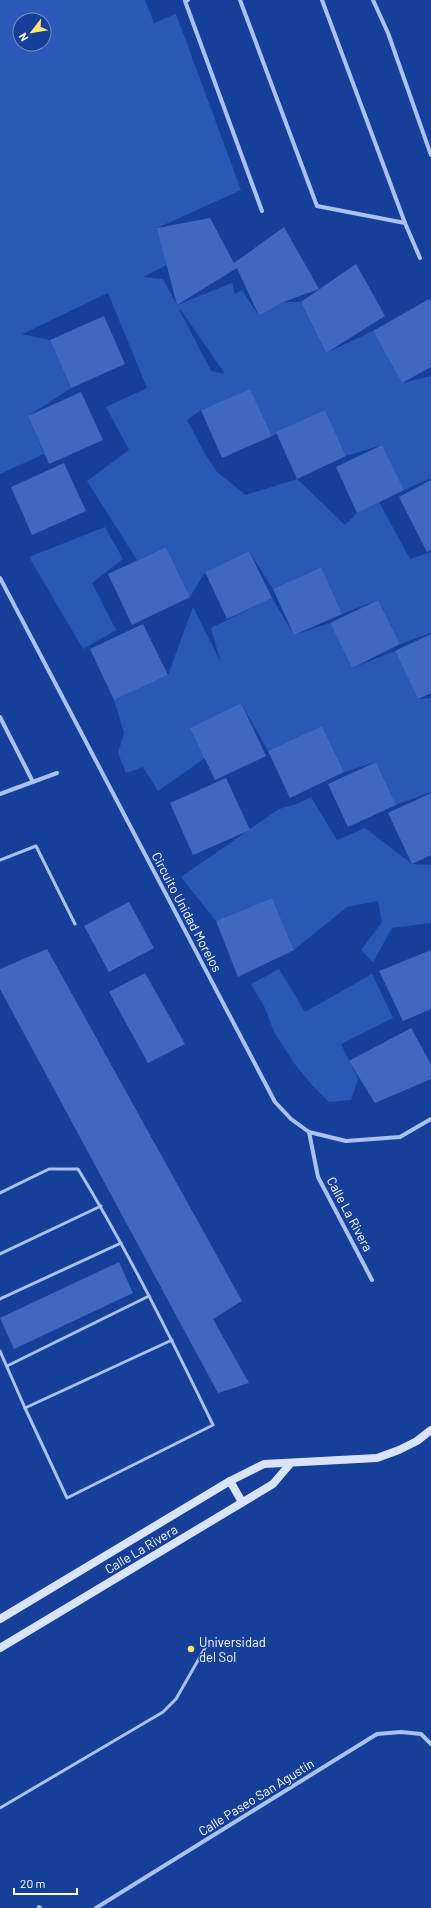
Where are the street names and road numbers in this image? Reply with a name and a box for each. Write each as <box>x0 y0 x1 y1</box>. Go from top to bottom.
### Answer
street label: Circuito Unidad Morelos <box>149 849 225 975</box>
street label: Calle La Rivera <box>324 1174 376 1254</box>
street label: Calle La Rivera <box>102 1521 180 1577</box>
street label: Calle Paseo San Agustín <box>195 1755 317 1839</box>

